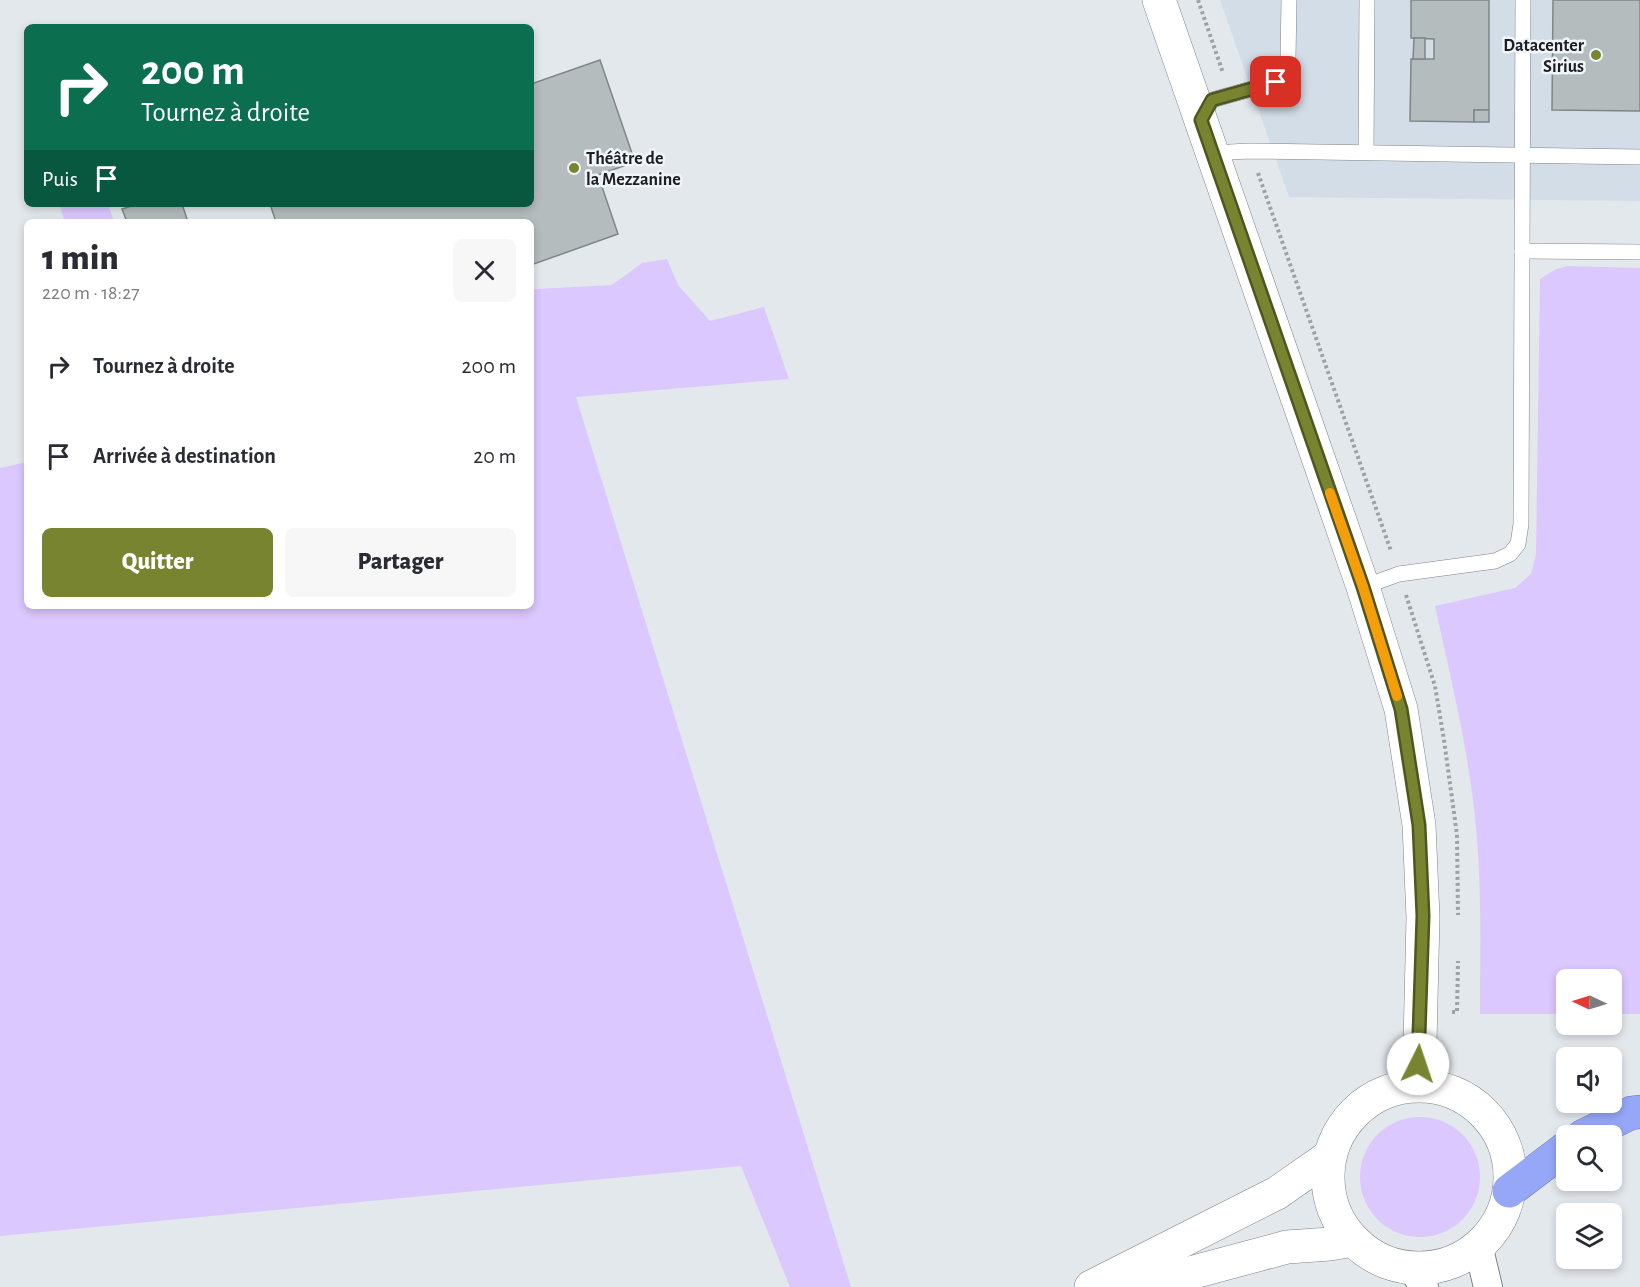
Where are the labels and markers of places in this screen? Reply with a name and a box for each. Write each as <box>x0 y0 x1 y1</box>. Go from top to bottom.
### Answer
place label: Datacenter Sirius <box>1503 37 1585 76</box>
marker: Datacenter Sirius <box>1589 48 1603 62</box>
pin <box>1250 56 1301 107</box>
place label: Théâtre de la Mezzanine <box>586 150 681 189</box>
marker: Théâtre de la Mezzanine <box>567 161 581 175</box>

